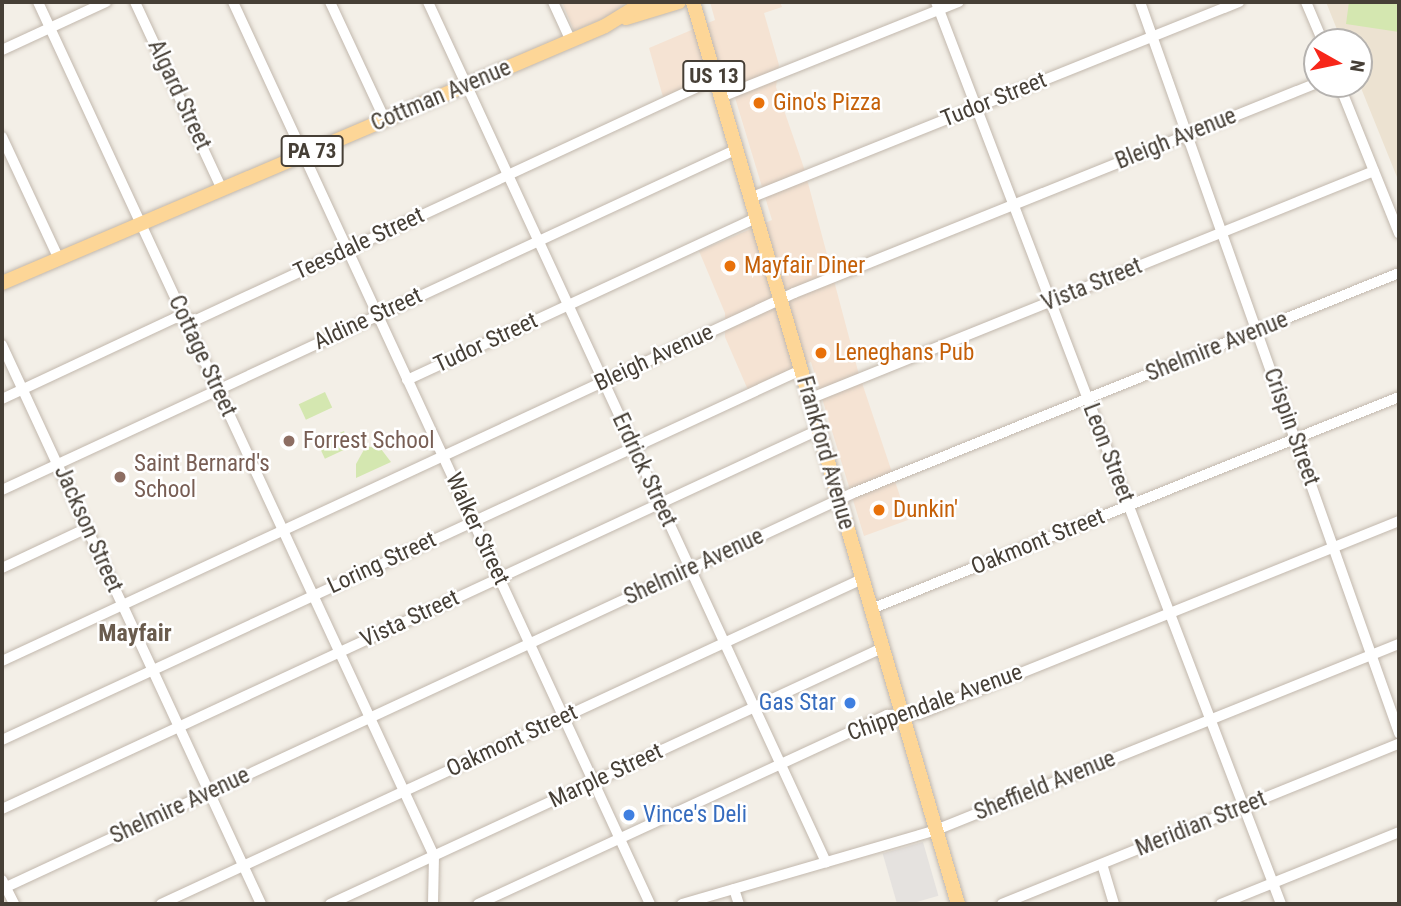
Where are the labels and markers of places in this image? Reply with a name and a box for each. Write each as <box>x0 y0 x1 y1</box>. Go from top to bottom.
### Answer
place label: Gino's Pizza <box>773 89 881 117</box>
marker: Gino's Pizza <box>751 95 767 111</box>
place label: Mayfair Diner <box>744 252 865 280</box>
marker: Mayfair Diner <box>722 258 738 274</box>
place label: Leneghans Pub <box>835 339 974 367</box>
marker: Leneghans Pub <box>813 345 829 361</box>
place label: Forrest School <box>303 427 435 455</box>
marker: Forrest School <box>281 433 297 449</box>
place label: Saint Bernard's School <box>134 450 270 504</box>
marker: Saint Bernard's School <box>112 469 128 485</box>
place label: Dunkin' <box>893 496 958 524</box>
marker: Dunkin' <box>871 502 887 518</box>
place label: Gas Star <box>759 689 836 717</box>
marker: Gas Star <box>842 695 858 711</box>
place label: Vince's Deli <box>643 801 747 829</box>
marker: Vince's Deli <box>621 807 637 823</box>

